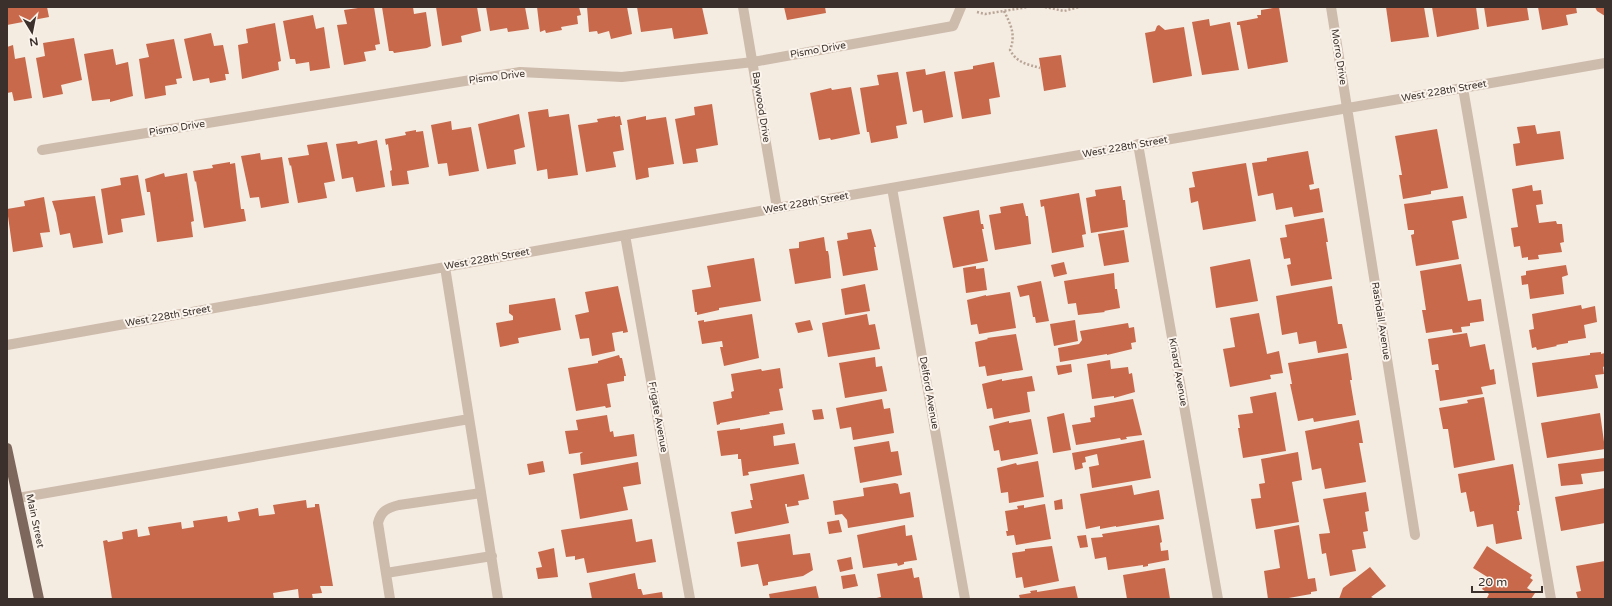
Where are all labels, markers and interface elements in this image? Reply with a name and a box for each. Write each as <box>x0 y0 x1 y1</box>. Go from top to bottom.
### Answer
north arrow <box>12 12 52 52</box>
street label: Morro Drive <box>1329 28 1349 86</box>
text: N <box>28 34 39 49</box>
street label: Pismo Drive <box>789 39 847 61</box>
street label: Pismo Drive <box>468 68 526 86</box>
street label: Baywood Drive <box>749 71 773 144</box>
street label: West 228th Street <box>1400 78 1488 104</box>
street label: Pismo Drive <box>148 118 206 138</box>
street label: West 228th Street <box>1081 134 1169 160</box>
street label: West 228th Street <box>762 190 850 216</box>
street label: West 228th Street <box>443 246 531 272</box>
street label: Rashdall Avenue <box>1369 281 1393 361</box>
street label: West 228th Street <box>124 303 212 329</box>
street label: Kinard Avenue <box>1166 337 1190 407</box>
street label: Delford Avenue <box>917 356 941 431</box>
street label: Frigate Avenue <box>646 381 670 454</box>
street label: Main Street <box>23 493 47 549</box>
scale bar <box>1472 568 1542 594</box>
text: 20 m <box>1478 575 1507 589</box>

